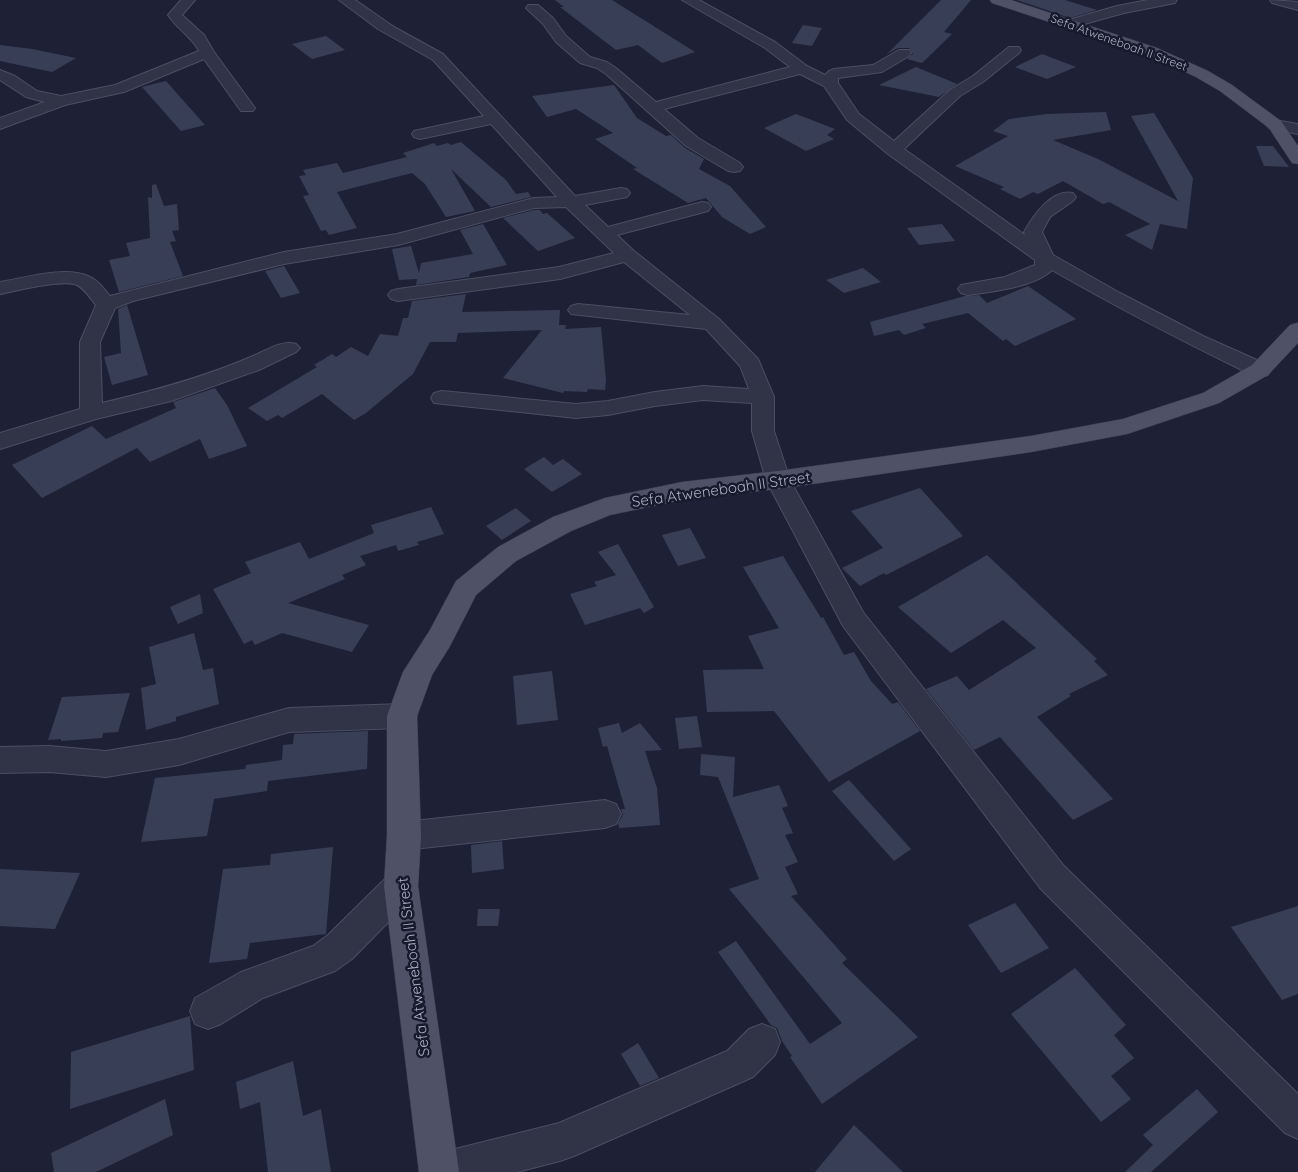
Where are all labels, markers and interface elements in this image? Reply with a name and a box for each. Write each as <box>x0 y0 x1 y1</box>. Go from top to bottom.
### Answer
street label: Sefa Atweneboah II Street <box>1049 10 1189 74</box>
street label: Sefa Atweneboah II Street <box>630 467 812 511</box>
street label: Sefa Atweneboah II Street <box>393 876 433 1058</box>

